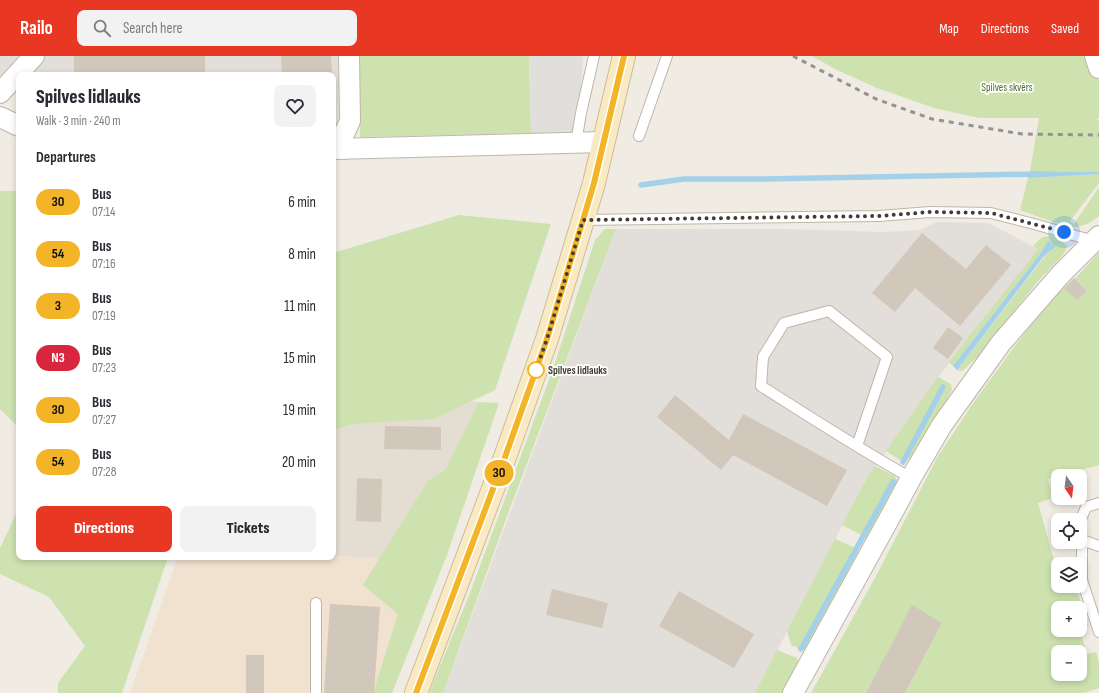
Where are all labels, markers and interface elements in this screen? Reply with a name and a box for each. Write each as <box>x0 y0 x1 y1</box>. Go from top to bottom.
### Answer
search box <box>77 10 357 46</box>
text: Railo <box>20 17 53 40</box>
icon: search <box>91 17 113 39</box>
text: Search here <box>123 19 183 38</box>
text: Map <box>939 20 959 37</box>
text: Directions <box>981 20 1029 37</box>
text: Saved <box>1051 20 1079 37</box>
park label: Spilves skvērs <box>981 81 1033 94</box>
button: heart <box>274 85 316 127</box>
text: Spilves lidlauks <box>36 86 141 109</box>
text: Walk · 3 min · 240 m <box>36 113 121 129</box>
text: Departures <box>36 148 96 167</box>
text: Bus <box>92 185 111 204</box>
text: 30 <box>52 193 64 210</box>
text: 6 min <box>288 193 316 212</box>
text: 07:14 <box>92 204 115 220</box>
your location <box>1054 222 1074 242</box>
text: Bus <box>92 237 111 256</box>
text: 54 <box>52 245 64 262</box>
text: 8 min <box>288 245 316 264</box>
text: 07:16 <box>92 256 116 272</box>
text: Bus <box>92 289 111 308</box>
text: 3 <box>55 297 61 314</box>
text: 11 min <box>284 297 316 316</box>
text: 07:19 <box>92 308 116 324</box>
text: Bus <box>92 341 111 360</box>
text: N3 <box>51 349 65 366</box>
text: 15 min <box>284 349 316 368</box>
text: 07:23 <box>92 360 116 376</box>
marker: Spilves lidlauks <box>527 361 545 379</box>
place label: Spilves lidlauks <box>548 364 607 377</box>
text: Bus <box>92 393 111 412</box>
text: 30 <box>52 401 64 418</box>
text: 19 min <box>283 401 316 420</box>
text: 07:27 <box>92 412 116 428</box>
text: Bus <box>92 445 111 464</box>
text: 54 <box>52 453 64 470</box>
text: 20 min <box>282 453 316 472</box>
line badge: 30 <box>481 460 517 486</box>
text: 07:28 <box>92 464 116 480</box>
text: 30 <box>493 464 505 481</box>
north arrow <box>1051 469 1087 505</box>
map controls <box>1051 469 1087 681</box>
button: Directions <box>36 506 172 552</box>
button: Tickets <box>180 506 316 552</box>
button: locate <box>1051 513 1087 549</box>
button: layers <box>1051 557 1087 593</box>
button: + <box>1051 601 1087 637</box>
button: − <box>1051 645 1087 681</box>

